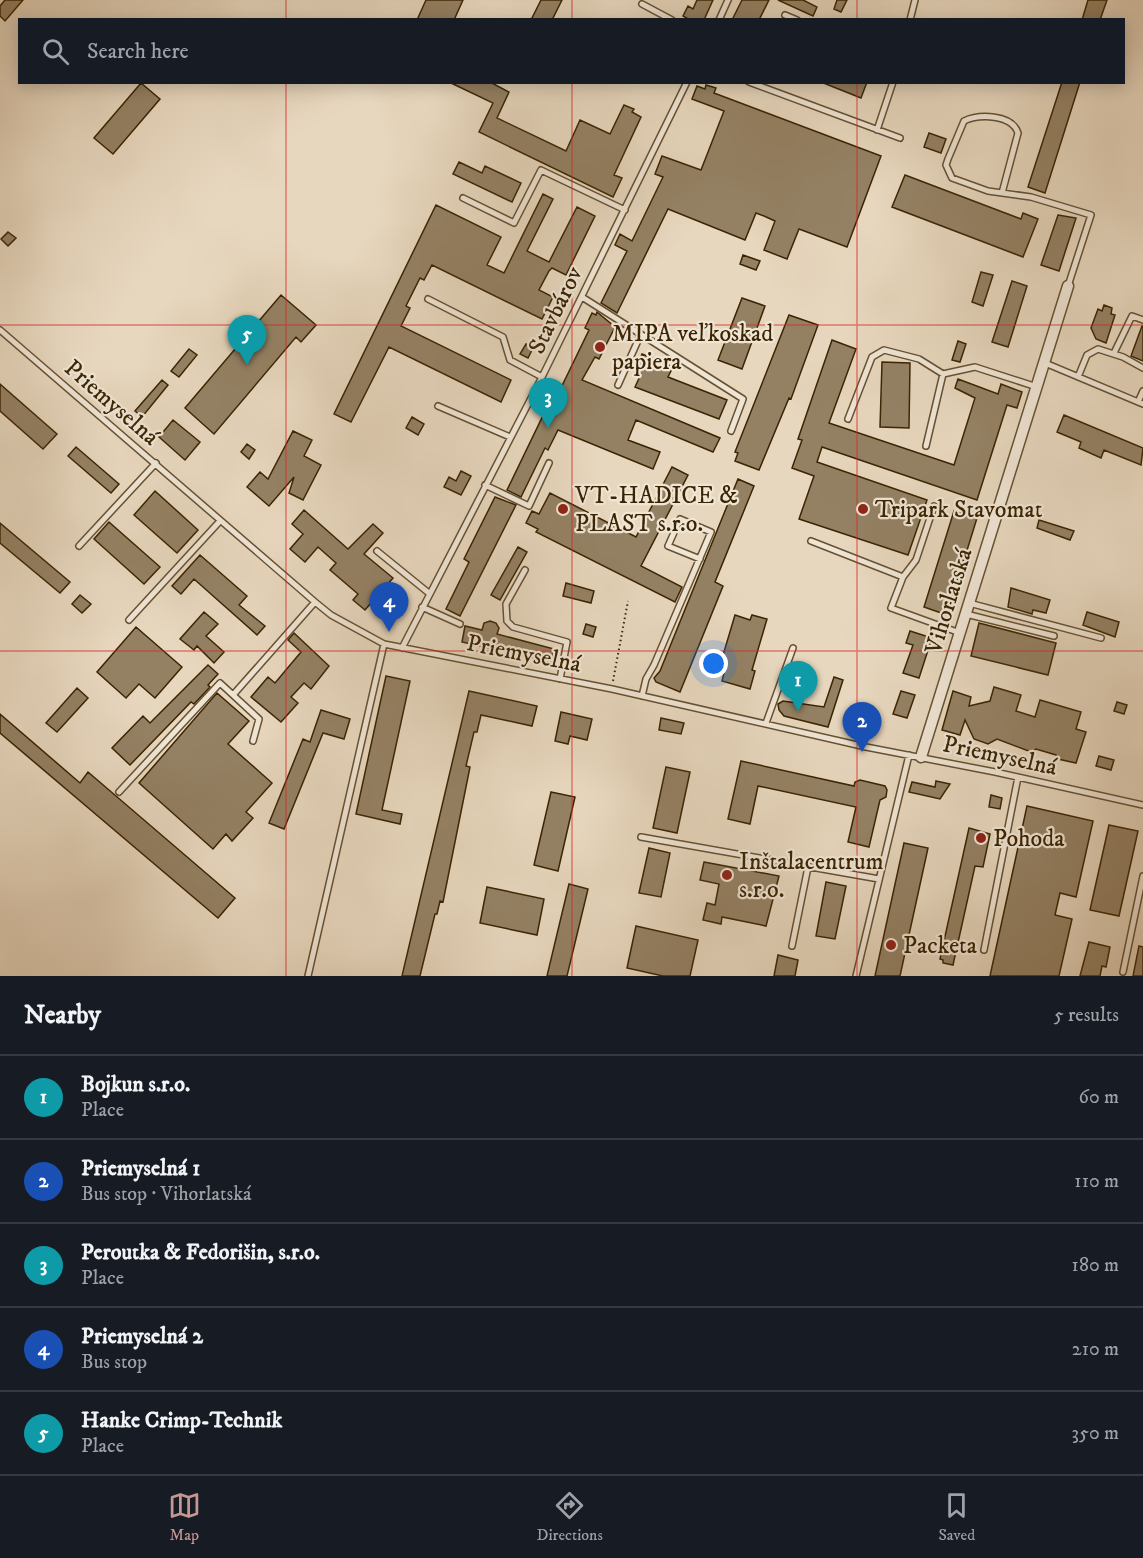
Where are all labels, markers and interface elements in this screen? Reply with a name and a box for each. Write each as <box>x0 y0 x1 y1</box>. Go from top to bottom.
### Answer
search box <box>18 18 1125 84</box>
icon: search <box>39 35 72 68</box>
text: Search here <box>87 38 189 65</box>
street label: Stavbárov <box>522 261 590 359</box>
pin: 5 <box>228 316 266 365</box>
place label: MIPA veľkoskad papiera <box>611 319 773 377</box>
marker: MIPA veľkoskad papiera <box>593 340 607 354</box>
street label: Priemyselná <box>58 353 166 453</box>
pin: 3 <box>528 378 568 428</box>
place label: VT-HADICE & PLAST s.r.o. <box>574 481 738 539</box>
place label: Tripark Stavomat <box>875 495 1043 525</box>
marker: VT-HADICE & PLAST s.r.o. <box>556 502 570 516</box>
marker: Tripark Stavomat <box>856 502 870 516</box>
street label: Vihorlatská <box>918 544 980 659</box>
pin: 4 <box>370 582 408 632</box>
street label: Priemyselná <box>464 628 584 680</box>
your location <box>699 649 728 678</box>
pin: 1 <box>778 662 818 711</box>
pin: 2 <box>842 702 882 752</box>
street label: Priemyselná <box>940 729 1060 783</box>
place label: Pohoda <box>993 824 1065 854</box>
marker: Pohoda <box>974 831 988 845</box>
place label: Inštalacentrum s.r.o. <box>739 847 884 905</box>
marker: Inštalacentrum s.r.o. <box>720 868 734 882</box>
place label: Packeta <box>903 931 978 961</box>
marker: Packeta <box>884 938 898 952</box>
text: Nearby <box>24 999 101 1032</box>
text: 5 results <box>1054 1003 1119 1028</box>
text: Bojkun s.r.o. <box>81 1071 190 1098</box>
text: 1 <box>40 1085 47 1110</box>
text: 60 m <box>1079 1085 1119 1110</box>
text: Place <box>81 1098 124 1123</box>
text: Priemyselná 1 <box>81 1155 200 1182</box>
text: 2 <box>39 1169 48 1194</box>
text: 110 m <box>1074 1169 1119 1194</box>
text: Bus stop · Vihorlatská <box>81 1182 252 1207</box>
text: Peroutka & Fedorišin, s.r.o. <box>81 1239 320 1266</box>
text: 3 <box>40 1253 47 1278</box>
text: 180 m <box>1072 1253 1119 1278</box>
text: Place <box>81 1266 124 1291</box>
text: Priemyselná 2 <box>81 1323 203 1350</box>
text: 4 <box>38 1337 49 1362</box>
text: 210 m <box>1072 1337 1119 1362</box>
text: Bus stop <box>81 1350 147 1375</box>
text: Hanke Crimp-Technik <box>81 1407 282 1434</box>
text: 5 <box>39 1421 48 1446</box>
text: 350 m <box>1072 1421 1119 1446</box>
text: Place <box>81 1434 124 1459</box>
tab: Map <box>168 1489 201 1545</box>
tab: Directions <box>536 1489 603 1545</box>
tab: Saved <box>938 1489 975 1545</box>

